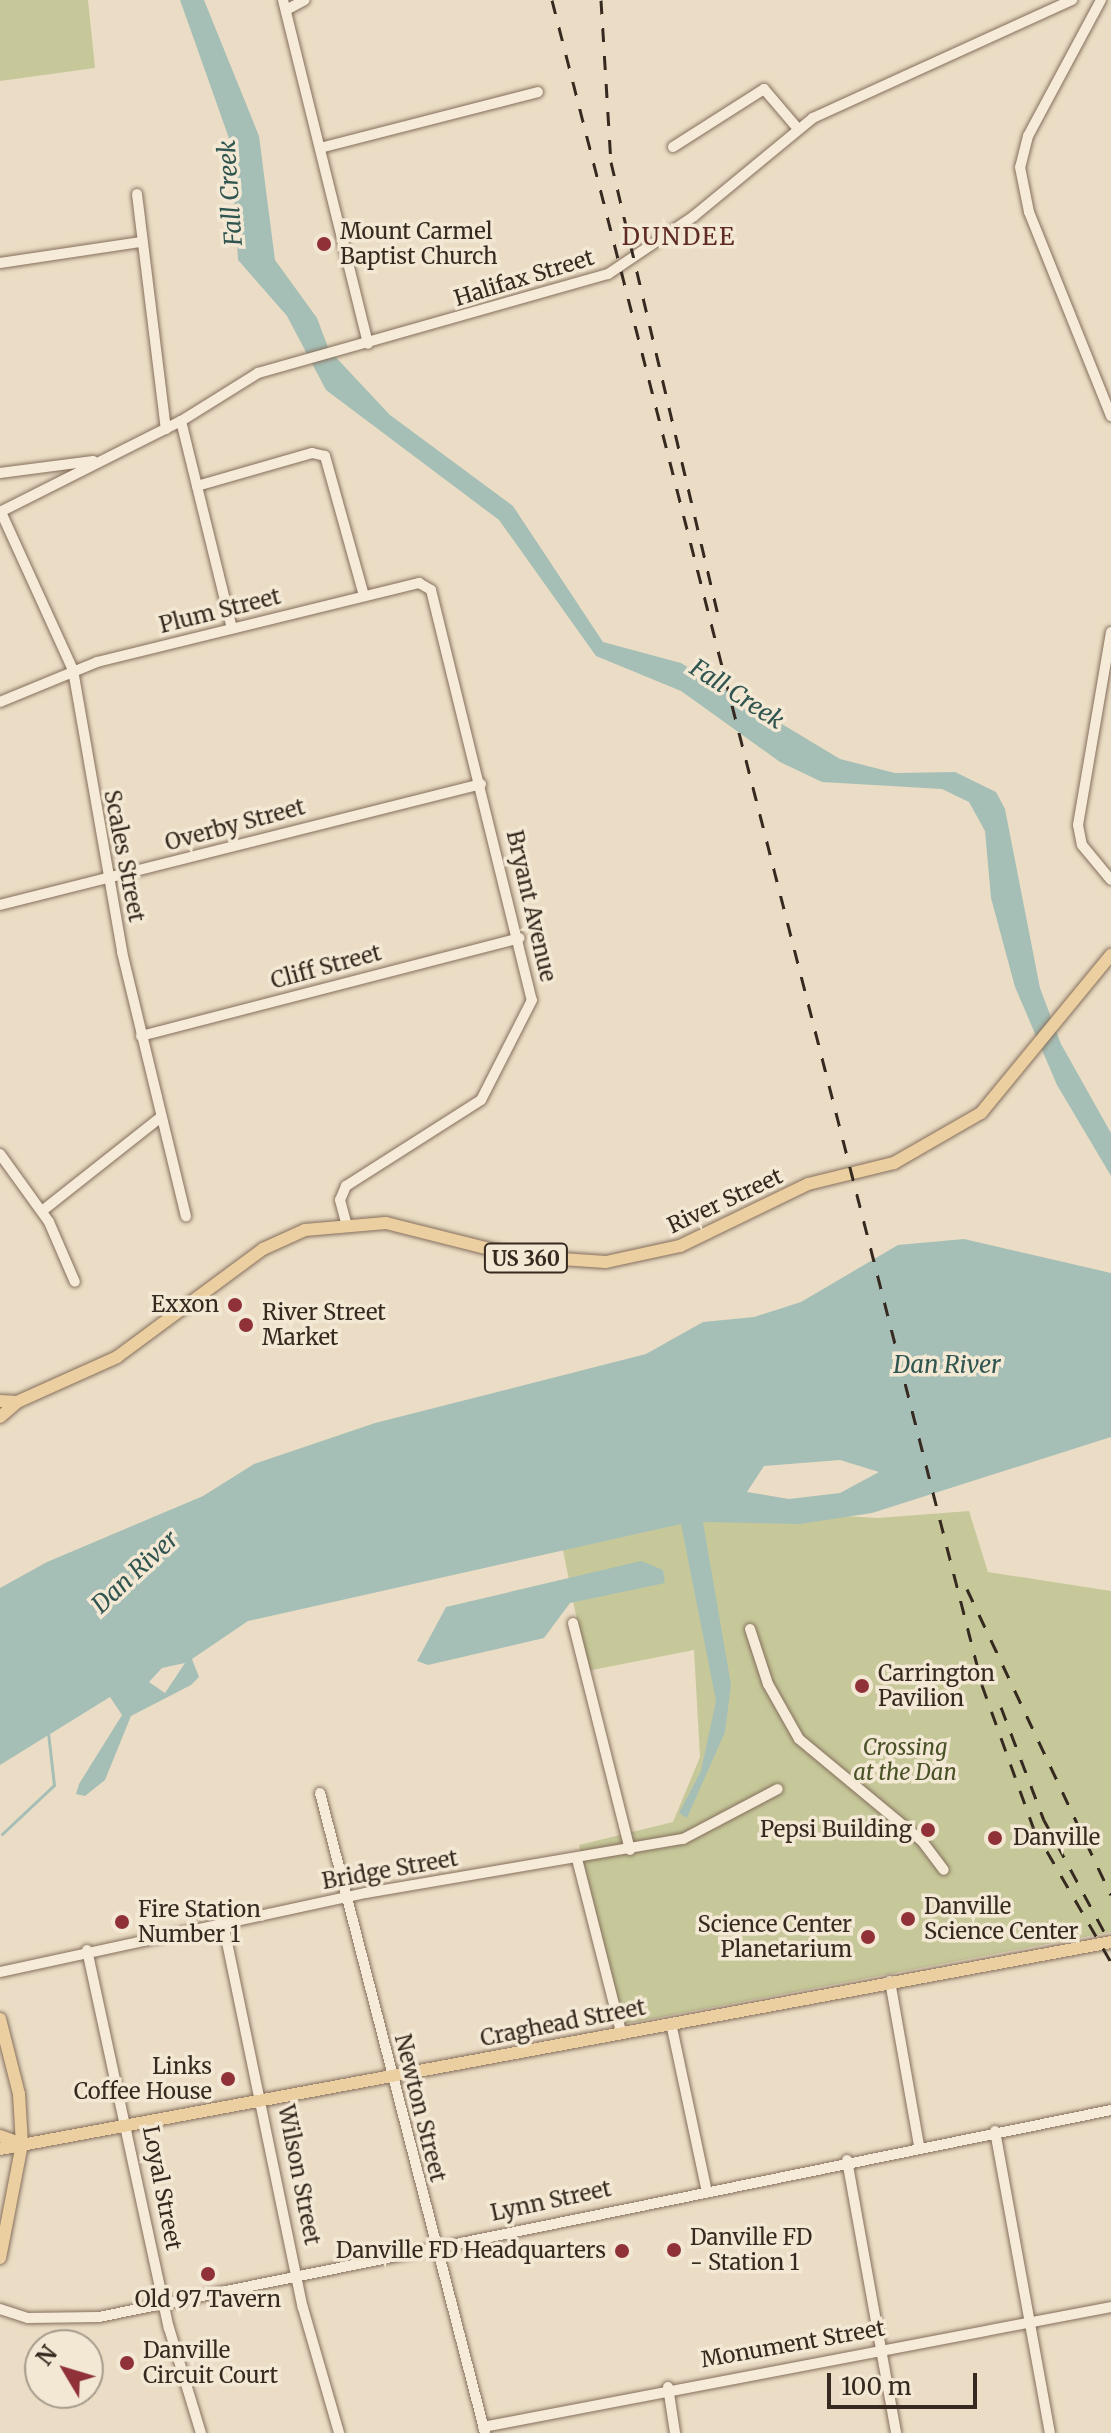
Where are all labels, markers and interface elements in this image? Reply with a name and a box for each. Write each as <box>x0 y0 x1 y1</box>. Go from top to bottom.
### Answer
water label: Fall Creek <box>212 139 248 247</box>
place label: Mount Carmel Baptist Church <box>340 218 498 270</box>
district label: DUNDEE <box>622 223 736 251</box>
marker: Mount Carmel Baptist Church <box>315 235 333 253</box>
street label: Halifax Street <box>451 244 597 312</box>
street label: Plum Street <box>157 583 283 639</box>
water label: Fall Creek <box>685 653 789 735</box>
street label: Scales Street <box>98 788 150 924</box>
street label: Overby Street <box>162 794 308 856</box>
street label: Bryant Avenue <box>501 828 561 984</box>
street label: Cliff Street <box>268 940 384 994</box>
street label: River Street <box>663 1163 787 1239</box>
road number: US 360 <box>482 1242 570 1274</box>
place label: Exxon <box>151 1292 219 1318</box>
marker: Exxon <box>226 1296 244 1314</box>
place label: River Street Market <box>262 1299 386 1350</box>
marker: River Street Market <box>237 1316 255 1334</box>
water label: Dan River <box>893 1351 1001 1379</box>
water label: Dan River <box>86 1525 184 1619</box>
place label: Carrington Pavilion <box>878 1660 995 1712</box>
marker: Carrington Pavilion <box>853 1677 871 1695</box>
park label: Crossing at the Dan <box>853 1734 957 1786</box>
place label: Pepsi Building <box>760 1817 912 1843</box>
marker: Pepsi Building <box>919 1821 937 1839</box>
place label: Danville <box>1013 1825 1100 1851</box>
marker: Danville <box>984 1827 1006 1849</box>
street label: Bridge Street <box>320 1845 460 1895</box>
place label: Danville Science Center <box>924 1893 1078 1944</box>
place label: Fire Station Number 1 <box>138 1896 261 1948</box>
marker: Danville Science Center <box>899 1910 917 1928</box>
place label: Science Center Planetarium <box>698 1911 852 1962</box>
marker: Fire Station Number 1 <box>113 1913 131 1931</box>
marker: Science Center Planetarium <box>859 1928 877 1946</box>
street label: Craghead Street <box>478 1994 648 2052</box>
street label: Newton Street <box>389 2031 451 2185</box>
place label: Links Coffee House <box>74 2053 212 2104</box>
marker: Links Coffee House <box>219 2070 237 2088</box>
street label: Wilson Street <box>272 2103 326 2247</box>
street label: Loyal Street <box>137 2124 187 2252</box>
street label: Lynn Street <box>488 2175 614 2227</box>
place label: Danville FD - Station 1 <box>690 2224 812 2276</box>
place label: Danville FD Headquarters <box>336 2238 606 2264</box>
marker: Danville FD - Station 1 <box>665 2241 683 2259</box>
marker: Danville FD Headquarters <box>613 2242 631 2260</box>
marker: Old 97 Tavern <box>199 2265 217 2283</box>
place label: Old 97 Tavern <box>135 2287 281 2313</box>
street label: Monument Street <box>699 2315 887 2373</box>
north arrow <box>24 2329 104 2409</box>
place label: Danville Circuit Court <box>143 2337 278 2388</box>
text: N <box>30 2340 63 2371</box>
marker: Danville Circuit Court <box>118 2354 136 2372</box>
scale bar <box>831 2357 981 2407</box>
text: 100 m <box>841 2371 911 2402</box>

